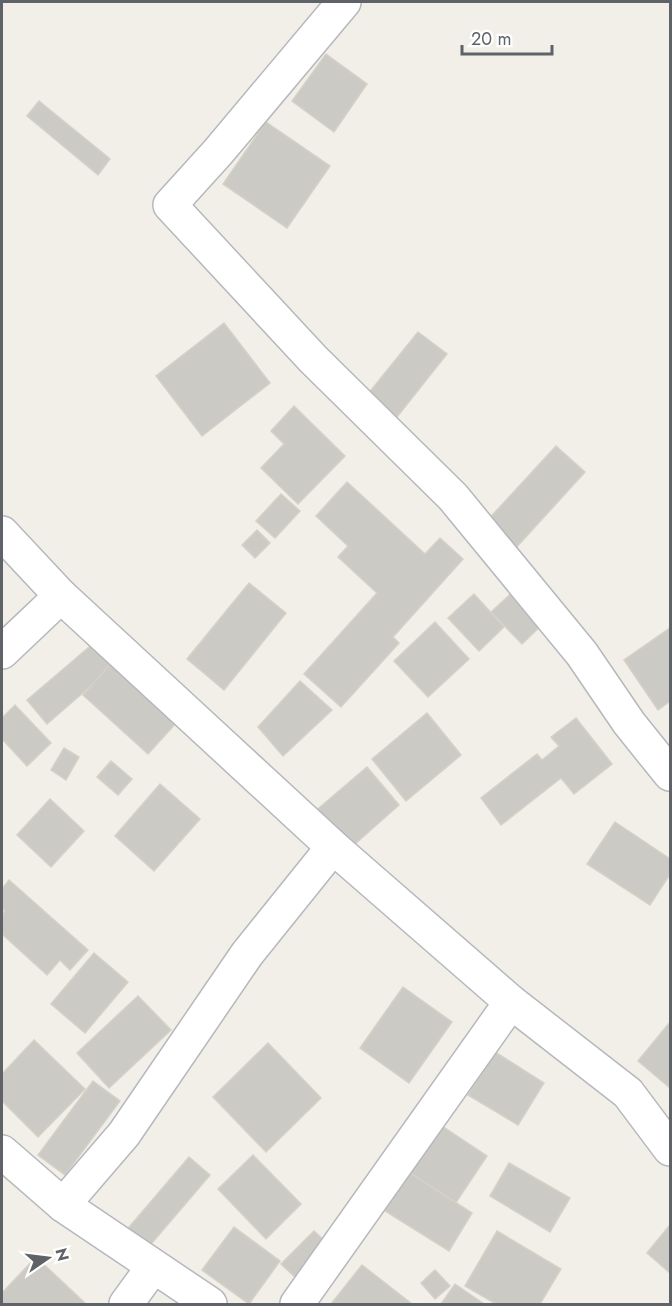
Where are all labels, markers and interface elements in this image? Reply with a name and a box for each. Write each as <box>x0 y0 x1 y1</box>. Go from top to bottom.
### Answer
scale bar <box>462 18 552 56</box>
text: 20 m <box>471 26 511 52</box>
north arrow <box>18 1228 78 1288</box>
text: N <box>49 1246 75 1263</box>

